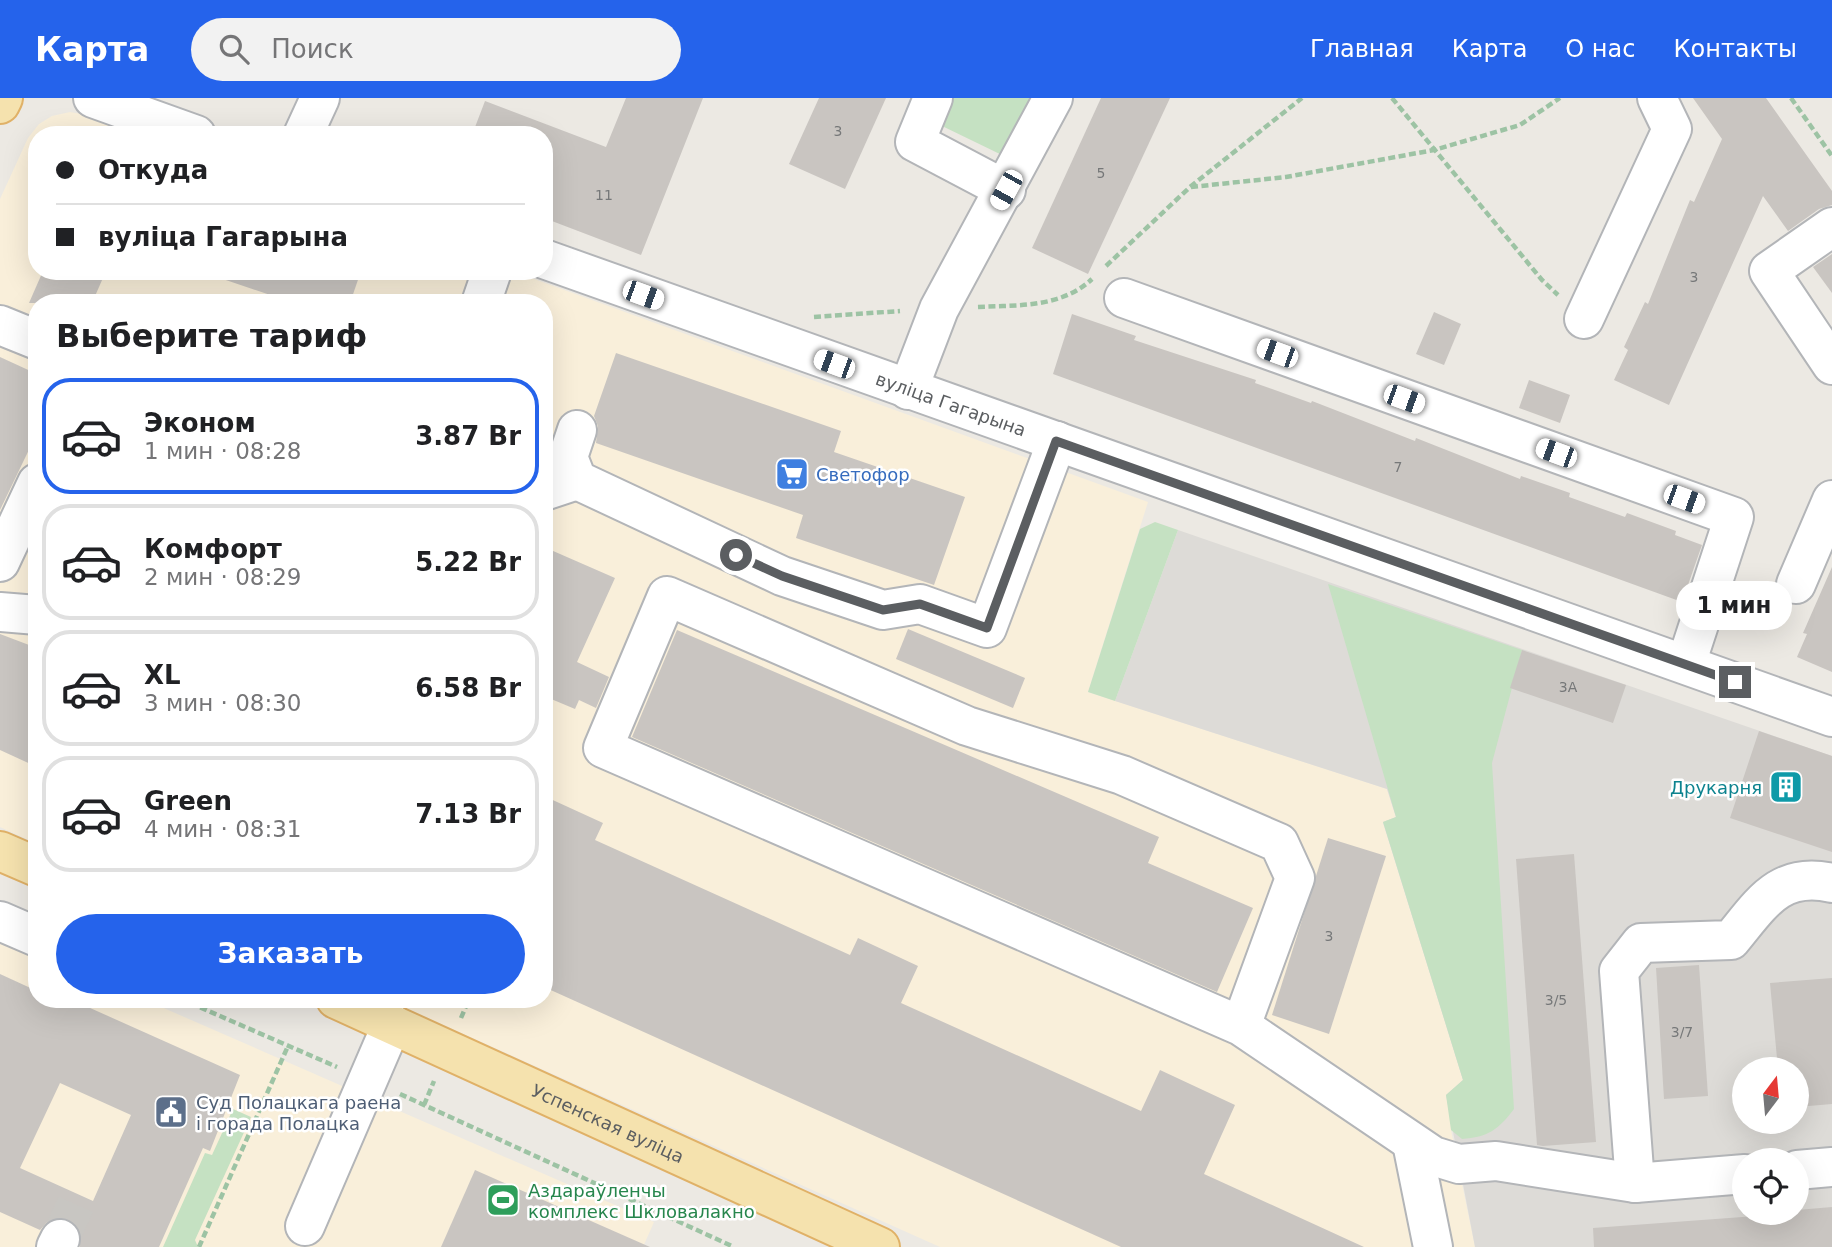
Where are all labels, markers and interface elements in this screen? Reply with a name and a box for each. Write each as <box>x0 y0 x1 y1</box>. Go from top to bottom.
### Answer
search box <box>191 18 681 81</box>
text: Карта <box>35 30 149 69</box>
icon: search <box>215 30 253 68</box>
text: Поиск <box>271 34 354 64</box>
text: Главная <box>1310 35 1414 63</box>
text: Карта <box>1452 35 1527 63</box>
text: О нас <box>1565 35 1635 63</box>
text: Контакты <box>1673 35 1797 63</box>
house number: 3 <box>834 123 842 139</box>
text: Откуда <box>98 155 208 185</box>
house number: 5 <box>1097 165 1105 181</box>
car <box>987 167 1026 213</box>
house number: 11 <box>595 187 613 203</box>
text: вуліца Гагарына <box>98 222 348 252</box>
house number: 3 <box>1690 269 1698 285</box>
car <box>620 278 667 312</box>
text: Выберите тариф <box>56 317 367 355</box>
car <box>1254 336 1301 370</box>
car <box>811 347 858 381</box>
street label: вуліца Гагарына <box>873 367 1029 440</box>
car <box>1381 382 1428 416</box>
icon: car <box>60 405 123 468</box>
text: Эконом <box>144 408 256 438</box>
text: 3.87 Br <box>415 421 521 451</box>
car <box>1533 436 1580 470</box>
text: 1 мин · 08:28 <box>144 438 302 464</box>
supermarket icon: Светофор <box>773 455 811 493</box>
house number: 7 <box>1394 459 1402 475</box>
place label: Светофор <box>816 464 910 485</box>
car <box>1661 482 1708 516</box>
icon: car <box>60 531 123 594</box>
text: Комфорт <box>144 534 282 564</box>
route start <box>720 539 752 571</box>
text: 5.22 Br <box>415 547 521 577</box>
text: 2 мин · 08:29 <box>144 564 302 590</box>
callout: 1 мин <box>1677 580 1793 630</box>
text: 1 мин <box>1697 592 1771 618</box>
icon: car <box>60 657 123 720</box>
text: XL <box>144 660 181 690</box>
route end <box>1719 666 1751 698</box>
text: 6.58 Br <box>415 673 521 703</box>
house number: 3А <box>1559 679 1578 695</box>
text: 3 мин · 08:30 <box>144 690 302 716</box>
building icon: Друкарня <box>1767 768 1805 806</box>
place label: Друкарня <box>1670 777 1762 798</box>
icon: car <box>60 783 123 846</box>
text: Green <box>144 786 232 816</box>
text: 7.13 Br <box>415 799 521 829</box>
text: 4 мин · 08:31 <box>144 816 302 842</box>
button: Заказать <box>56 914 525 994</box>
house number: 3 <box>1325 928 1333 944</box>
house number: 3/5 <box>1545 992 1567 1008</box>
house number: 3/7 <box>1671 1024 1693 1040</box>
north arrow <box>1732 1057 1810 1134</box>
map controls <box>1732 1057 1809 1225</box>
street label: Успенская вуліца <box>529 1079 687 1167</box>
place label: Суд Полацкага раена і горада Полацка <box>196 1092 401 1134</box>
public building icon: Суд Полацкага раена і горада Полацка <box>152 1093 190 1131</box>
button: locate <box>1732 1148 1809 1225</box>
place label: Аздараўленчы комплекс Шкловалакно <box>528 1180 755 1222</box>
sports icon: Аздараўленчы комплекс Шкловалакно <box>484 1181 522 1219</box>

